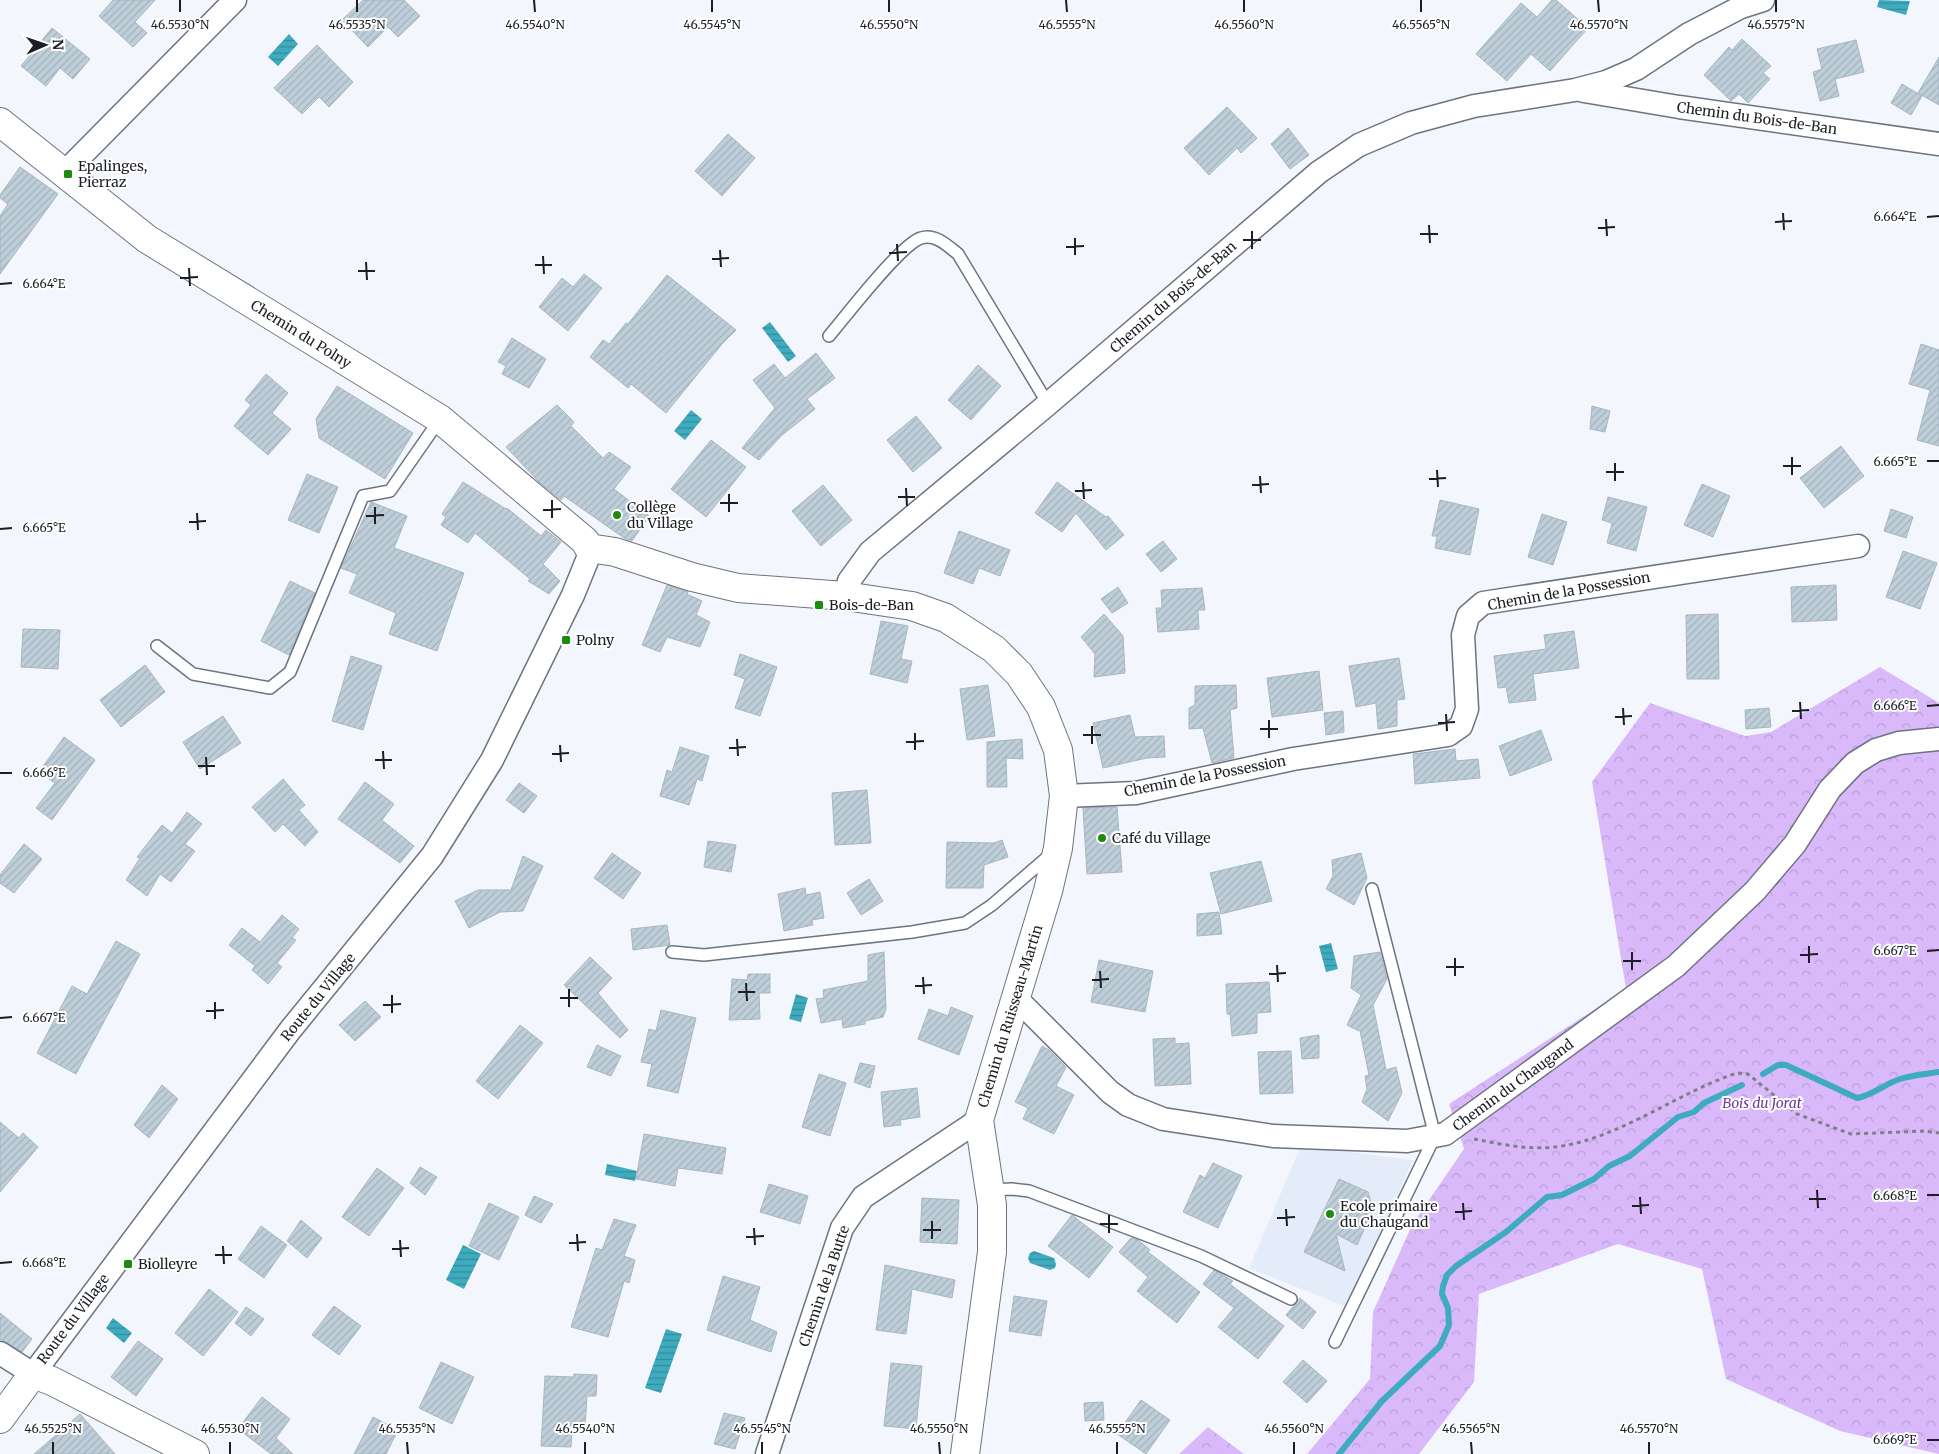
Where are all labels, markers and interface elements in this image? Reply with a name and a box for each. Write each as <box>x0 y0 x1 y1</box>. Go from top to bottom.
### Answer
text: 46.5530°N <box>151 17 210 32</box>
text: 46.5535°N <box>328 17 386 32</box>
text: 46.5540°N <box>505 17 565 32</box>
text: 46.5545°N <box>683 17 741 32</box>
text: 46.5550°N <box>860 17 919 32</box>
text: 46.5555°N <box>1038 17 1096 32</box>
text: 46.5560°N <box>1214 17 1274 32</box>
text: 46.5565°N <box>1392 17 1451 32</box>
text: 46.5570°N <box>1570 17 1629 32</box>
text: 46.5575°N <box>1747 17 1805 32</box>
north arrow <box>20 20 70 70</box>
text: N <box>49 39 67 50</box>
street label: Chemin du Bois-de-Ban <box>1676 98 1838 138</box>
place label: Epalinges, Pierraz <box>78 157 147 191</box>
marker: Epalinges, Pierraz <box>62 168 74 180</box>
text: 6.664°E <box>1874 209 1917 224</box>
street label: Chemin du Bois-de-Ban <box>1106 237 1240 357</box>
text: 6.664°E <box>23 276 66 291</box>
street label: Chemin du Polny <box>247 296 355 373</box>
text: 6.665°E <box>1873 454 1917 469</box>
place label: Collège du Village <box>627 498 693 532</box>
marker: Collège du Village <box>611 509 623 521</box>
text: 6.665°E <box>22 520 66 535</box>
street label: Chemin de la Possession <box>1486 568 1652 614</box>
place label: Bois-de-Ban <box>829 596 914 614</box>
marker: Bois-de-Ban <box>813 599 825 611</box>
place label: Polny <box>576 631 615 649</box>
marker: Polny <box>560 634 572 646</box>
text: 6.666°E <box>1873 698 1917 713</box>
street label: Chemin de la Possession <box>1123 751 1287 801</box>
text: 6.666°E <box>22 765 66 780</box>
place label: Café du Village <box>1112 829 1211 847</box>
marker: Café du Village <box>1096 832 1108 844</box>
street label: Chemin du Ruisseau-Martin <box>974 922 1046 1110</box>
text: 6.667°E <box>1874 943 1917 958</box>
street label: Route du Village <box>277 949 359 1045</box>
text: 6.667°E <box>23 1010 66 1025</box>
street label: Chemin du Chaugand <box>1449 1035 1577 1135</box>
park label: Bois du Jorat <box>1722 1094 1802 1112</box>
text: 6.668°E <box>1873 1188 1917 1203</box>
place label: Ecole primaire du Chaugand <box>1340 1197 1438 1231</box>
marker: Ecole primaire du Chaugand <box>1324 1208 1336 1220</box>
street label: Chemin de la Butte <box>795 1223 853 1349</box>
text: 6.668°E <box>22 1255 66 1270</box>
place label: Biolleyre <box>138 1255 197 1273</box>
marker: Biolleyre <box>122 1258 134 1270</box>
street label: Route du Village <box>33 1270 113 1368</box>
text: 46.5525°N <box>24 1421 83 1436</box>
text: 46.5530°N <box>201 1421 260 1436</box>
text: 46.5535°N <box>378 1421 436 1436</box>
text: 46.5540°N <box>555 1421 615 1436</box>
text: 46.5545°N <box>733 1421 791 1436</box>
text: 46.5550°N <box>910 1421 969 1436</box>
text: 46.5555°N <box>1088 1421 1146 1436</box>
text: 46.5560°N <box>1264 1421 1324 1436</box>
text: 46.5565°N <box>1442 1421 1501 1436</box>
text: 46.5570°N <box>1620 1421 1679 1436</box>
text: 6.669°E <box>1873 1432 1917 1447</box>

